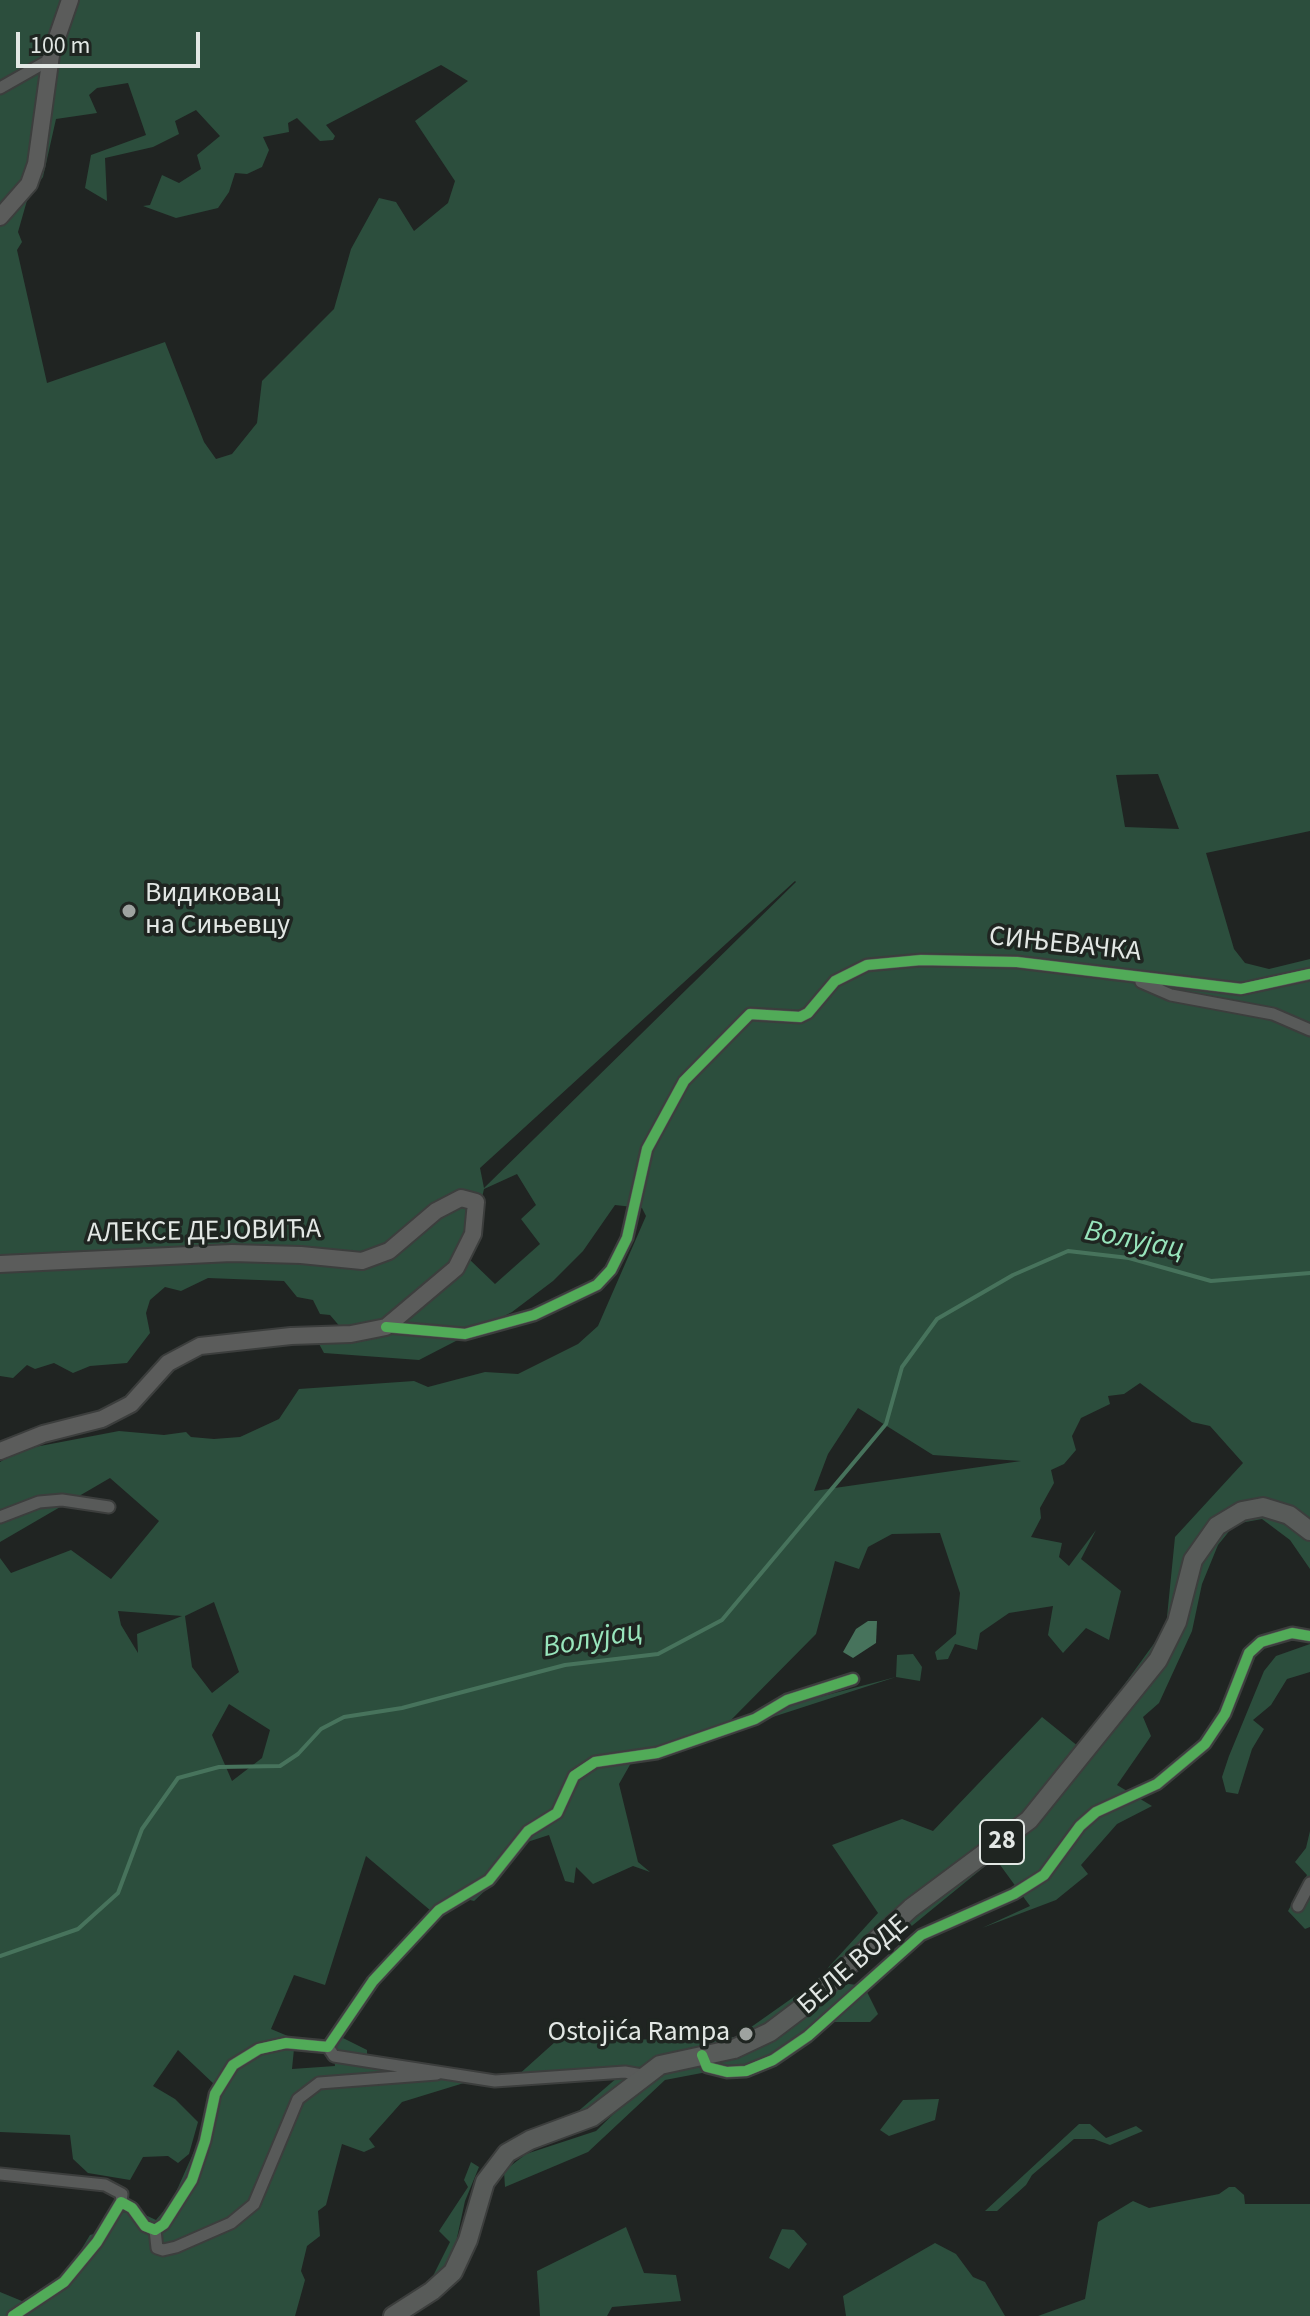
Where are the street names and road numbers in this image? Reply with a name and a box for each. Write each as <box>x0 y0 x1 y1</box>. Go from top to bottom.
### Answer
street label: СИЊЕВАЧКА <box>987 921 1143 971</box>
street label: АЛЕКСЕ ДЕЈОВИЋА <box>87 1214 321 1252</box>
road number: 28 <box>980 1820 1024 1864</box>
street label: БЕЛЕ ВОДЕ <box>792 1909 916 2023</box>

